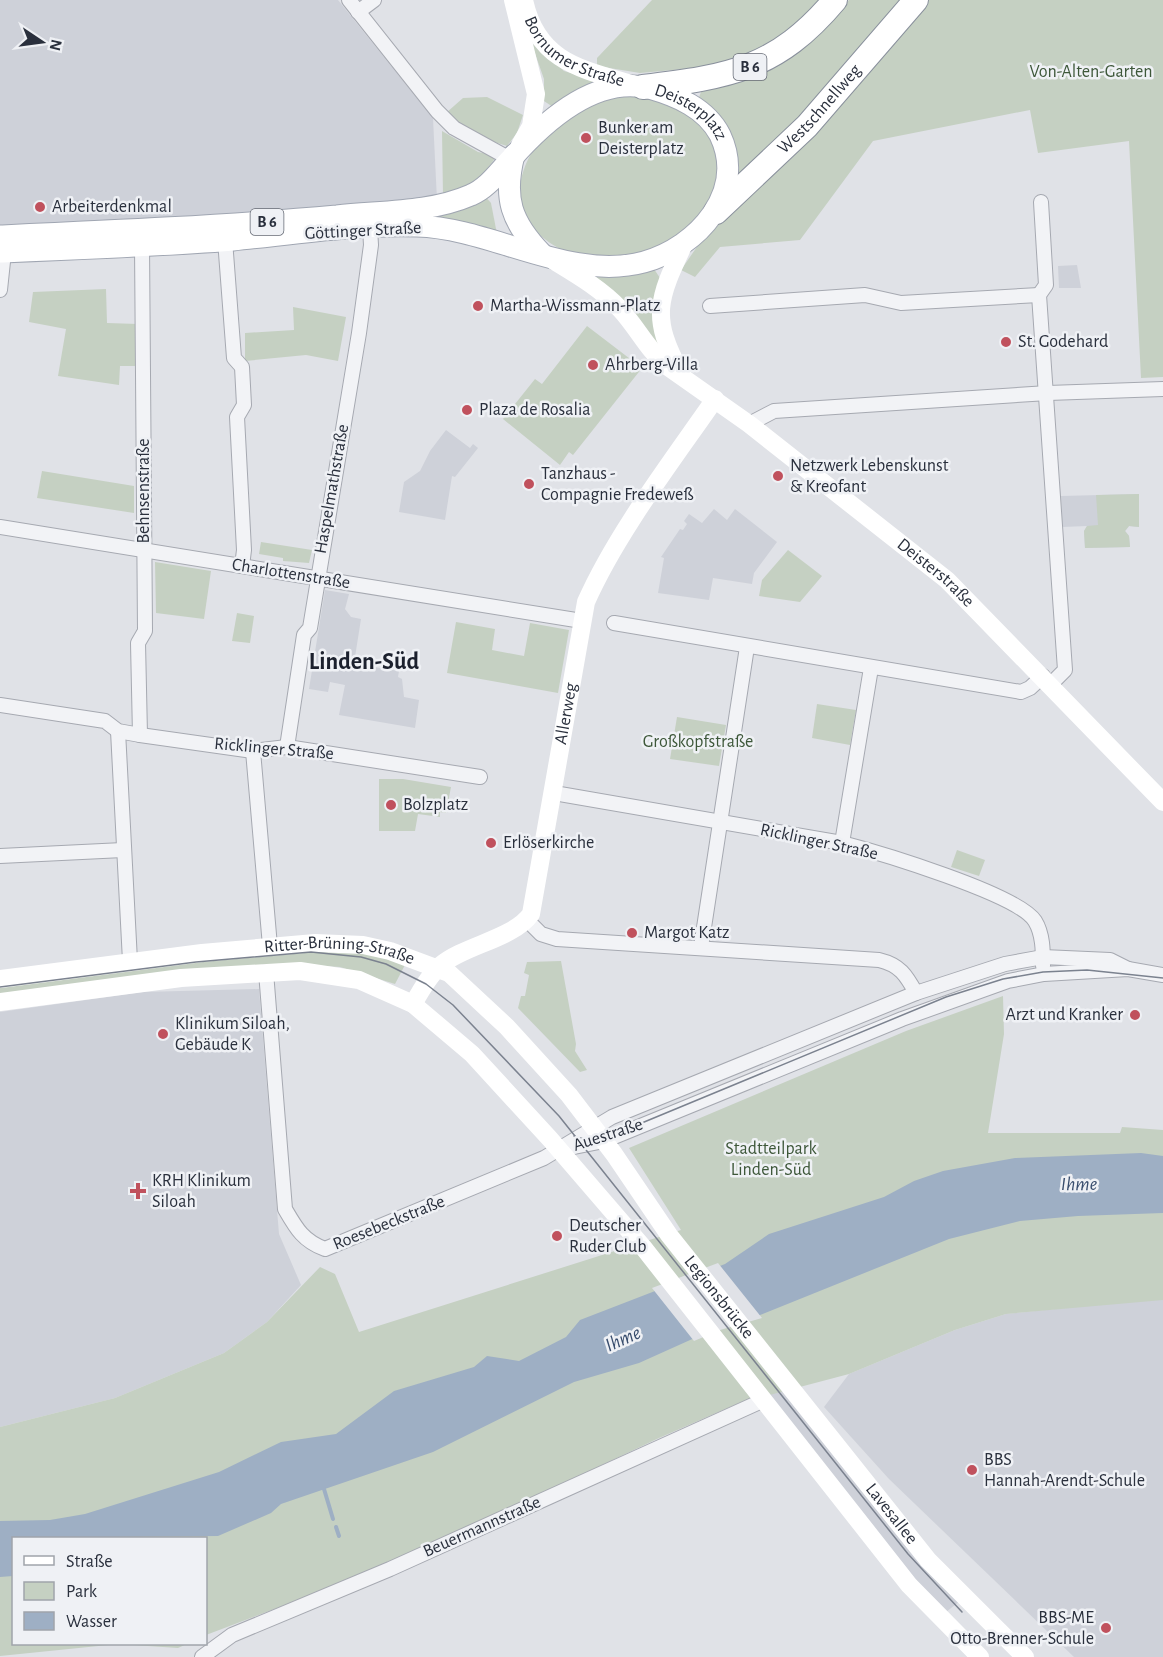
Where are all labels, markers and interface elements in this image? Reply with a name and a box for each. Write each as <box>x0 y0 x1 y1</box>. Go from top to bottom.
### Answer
north arrow <box>12 12 72 72</box>
street label: Bornumer Straße <box>521 14 626 90</box>
text: N <box>47 38 65 52</box>
road number: B 6 <box>734 54 766 80</box>
street label: Westschnellweg <box>774 61 865 157</box>
park label: Von-Alten-Garten <box>1029 63 1153 81</box>
street label: Deisterplatz <box>652 81 730 143</box>
place label: Bunker am Deisterplatz <box>598 119 684 158</box>
marker: Bunker am Deisterplatz <box>579 131 593 145</box>
place label: Arbeiterdenkmal <box>52 198 172 216</box>
marker: Arbeiterdenkmal <box>33 200 47 214</box>
road number: B 6 <box>250 209 284 235</box>
street label: Göttinger Straße <box>304 219 422 243</box>
place label: Martha-Wissmann-Platz <box>490 297 660 315</box>
marker: Martha-Wissmann-Platz <box>471 299 485 313</box>
place label: St. Godehard <box>1018 333 1108 351</box>
marker: St. Godehard <box>999 335 1013 349</box>
place label: Ahrberg-Villa <box>605 356 698 374</box>
marker: Ahrberg-Villa <box>586 358 600 372</box>
place label: Plaza de Rosalia <box>479 401 591 419</box>
marker: Plaza de Rosalia <box>460 403 474 417</box>
street label: Haspelmathstraße <box>312 423 352 555</box>
street label: Behnsenstraße <box>135 438 153 544</box>
place label: Netzwerk Lebenskunst & Kreofant <box>790 457 949 496</box>
place label: Tanzhaus - Compagnie Fredeweß <box>541 465 693 504</box>
marker: Netzwerk Lebenskunst & Kreofant <box>771 469 785 483</box>
marker: Tanzhaus - Compagnie Fredeweß <box>522 477 536 491</box>
street label: Deisterstraße <box>893 535 977 611</box>
street label: Charlottenstraße <box>231 556 351 592</box>
district label: Linden-Süd <box>309 650 420 674</box>
street label: Allerweg <box>552 681 581 746</box>
park label: Großkopfstraße <box>643 733 753 751</box>
street label: Ricklinger Straße <box>213 735 335 763</box>
place label: Bolzplatz <box>403 796 468 814</box>
marker: Bolzplatz <box>384 798 398 812</box>
street label: Ricklinger Straße <box>758 821 880 863</box>
place label: Erlöserkirche <box>503 834 594 852</box>
marker: Erlöserkirche <box>484 836 498 850</box>
place label: Margot Katz <box>644 924 729 942</box>
marker: Margot Katz <box>625 926 639 940</box>
street label: Ritter-Brüning-Straße <box>263 934 417 968</box>
place label: Arzt und Kranker <box>1005 1006 1123 1024</box>
marker: Arzt und Kranker <box>1128 1008 1142 1022</box>
place label: Klinikum Siloah, Gebäude K <box>175 1015 290 1054</box>
marker: Klinikum Siloah, Gebäude K <box>156 1027 170 1041</box>
street label: Auestraße <box>571 1115 645 1155</box>
park label: Stadtteilpark Linden-Süd <box>725 1140 818 1179</box>
place label: KRH Klinikum Siloah <box>152 1172 251 1211</box>
water label: Ihme <box>1061 1174 1098 1194</box>
marker: KRH Klinikum Siloah <box>129 1182 147 1200</box>
street label: Roesebeckstraße <box>331 1192 447 1254</box>
place label: Deutscher Ruder Club <box>569 1217 646 1256</box>
marker: Deutscher Ruder Club <box>550 1229 564 1243</box>
street label: Legionsbrücke <box>680 1253 757 1342</box>
water label: Ihme <box>602 1322 644 1356</box>
place label: BBS Hannah-Arendt-Schule <box>984 1451 1145 1490</box>
marker: BBS Hannah-Arendt-Schule <box>965 1463 979 1477</box>
street label: Lavesallee <box>862 1480 921 1548</box>
street label: Beuermannstraße <box>421 1493 543 1561</box>
legend <box>12 1537 207 1645</box>
text: Straße <box>66 1553 112 1571</box>
text: Park <box>66 1583 98 1601</box>
place label: BBS-ME Otto-Brenner-Schule <box>950 1609 1094 1648</box>
text: Wasser <box>66 1613 117 1631</box>
marker: BBS-ME Otto-Brenner-Schule <box>1099 1621 1113 1635</box>

